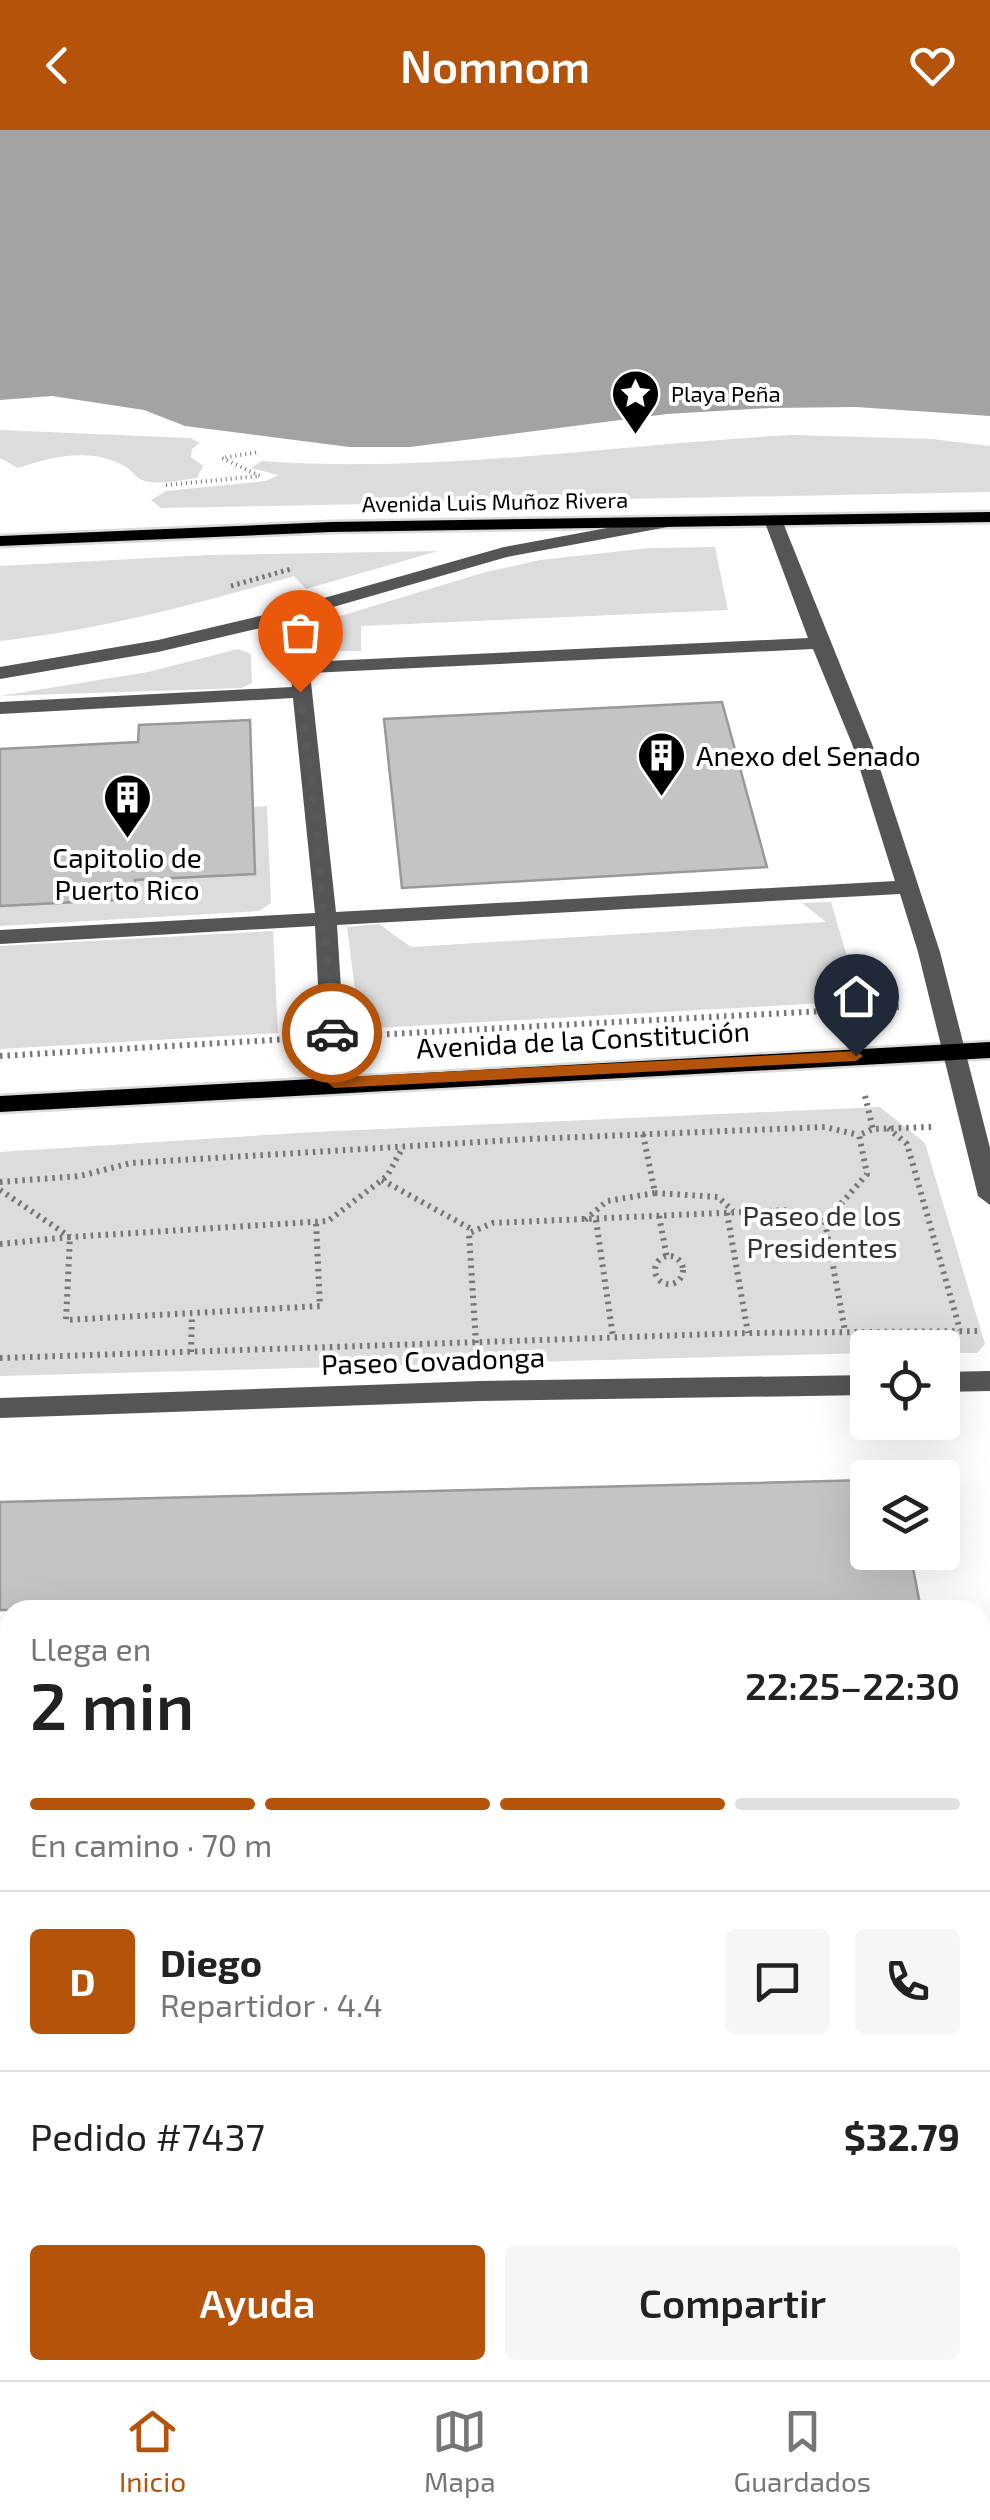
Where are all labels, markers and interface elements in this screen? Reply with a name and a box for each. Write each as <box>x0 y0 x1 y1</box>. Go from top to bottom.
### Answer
icon: back <box>30 38 85 93</box>
text: Nomnom <box>400 38 590 92</box>
icon: heart <box>905 38 960 93</box>
place icon: Playa Peña <box>610 368 662 436</box>
place label: Playa Peña <box>671 380 781 406</box>
street label: Avenida Luis Muñoz Rivera <box>362 486 628 516</box>
pin <box>258 590 343 693</box>
icon: bag <box>273 605 328 660</box>
building icon: Anexo del Senado <box>635 730 687 798</box>
place label: Anexo del Senado <box>696 738 921 772</box>
building icon: Capitolio de Puerto Rico <box>101 772 153 840</box>
place label: Capitolio de Puerto Rico <box>52 840 202 906</box>
pin <box>814 954 899 1057</box>
icon: home <box>829 969 884 1024</box>
courier <box>282 983 382 1083</box>
icon: car <box>305 1006 360 1061</box>
street label: Avenida de la Constitución <box>415 1013 751 1065</box>
park label: Paseo de los Presidentes <box>743 1198 901 1264</box>
map controls <box>850 1330 960 1570</box>
button: locate <box>850 1330 960 1440</box>
street label: Paseo Covadonga <box>320 1339 546 1381</box>
button: layers <box>850 1460 960 1570</box>
text: Llega en <box>30 1629 151 1667</box>
text: 22:25–22:30 <box>745 1662 960 1708</box>
text: 2 min <box>30 1665 194 1743</box>
text: En camino · 70 m <box>30 1825 272 1863</box>
button: chat <box>725 1929 830 2034</box>
button: phone <box>855 1929 960 2034</box>
text: Diego <box>160 1939 262 1985</box>
text: D <box>70 1958 95 2004</box>
text: Repartidor · 4.4 <box>160 1985 383 2023</box>
text: Pedido #7437 <box>30 2113 265 2159</box>
text: $32.79 <box>844 2113 960 2159</box>
button: Ayuda <box>30 2245 485 2360</box>
button: Compartir <box>505 2245 960 2360</box>
tab: Inicio <box>119 2404 186 2498</box>
tab: Mapa <box>424 2404 496 2498</box>
tab: Guardados <box>734 2404 871 2498</box>

